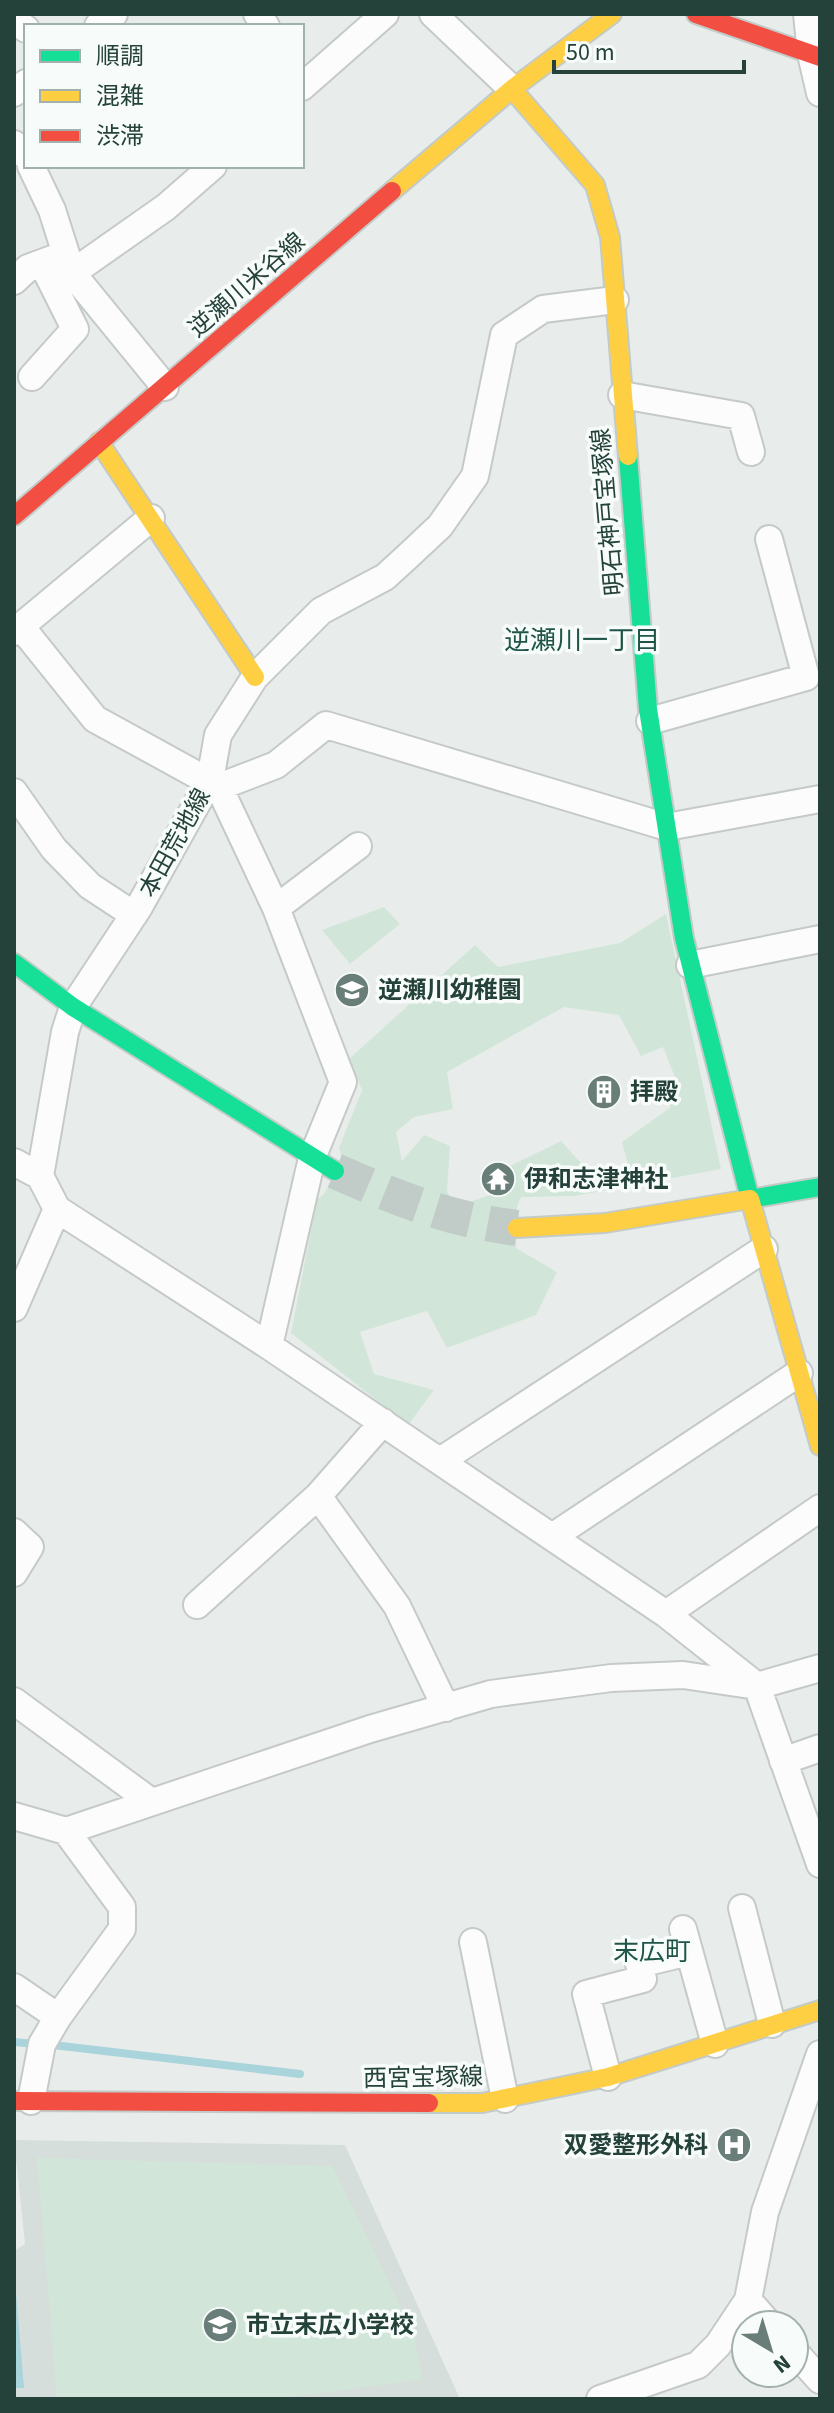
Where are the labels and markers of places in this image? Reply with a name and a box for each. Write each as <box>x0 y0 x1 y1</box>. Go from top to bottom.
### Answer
school or university icon: 逆瀬川幼稚園 <box>333 971 371 1009</box>
place label: 逆瀬川幼稚園 <box>378 973 522 1008</box>
building icon: 拝殿 <box>585 1073 623 1111</box>
place label: 拝殿 <box>630 1075 678 1110</box>
temple icon: 伊和志津神社 <box>479 1160 517 1198</box>
place label: 伊和志津神社 <box>524 1162 668 1197</box>
hospital icon: 双愛整形外科 <box>715 2126 753 2164</box>
place label: 双愛整形外科 <box>564 2128 708 2163</box>
school or university icon: 市立末広小学校 <box>201 2306 239 2344</box>
place label: 市立末広小学校 <box>246 2308 414 2343</box>

